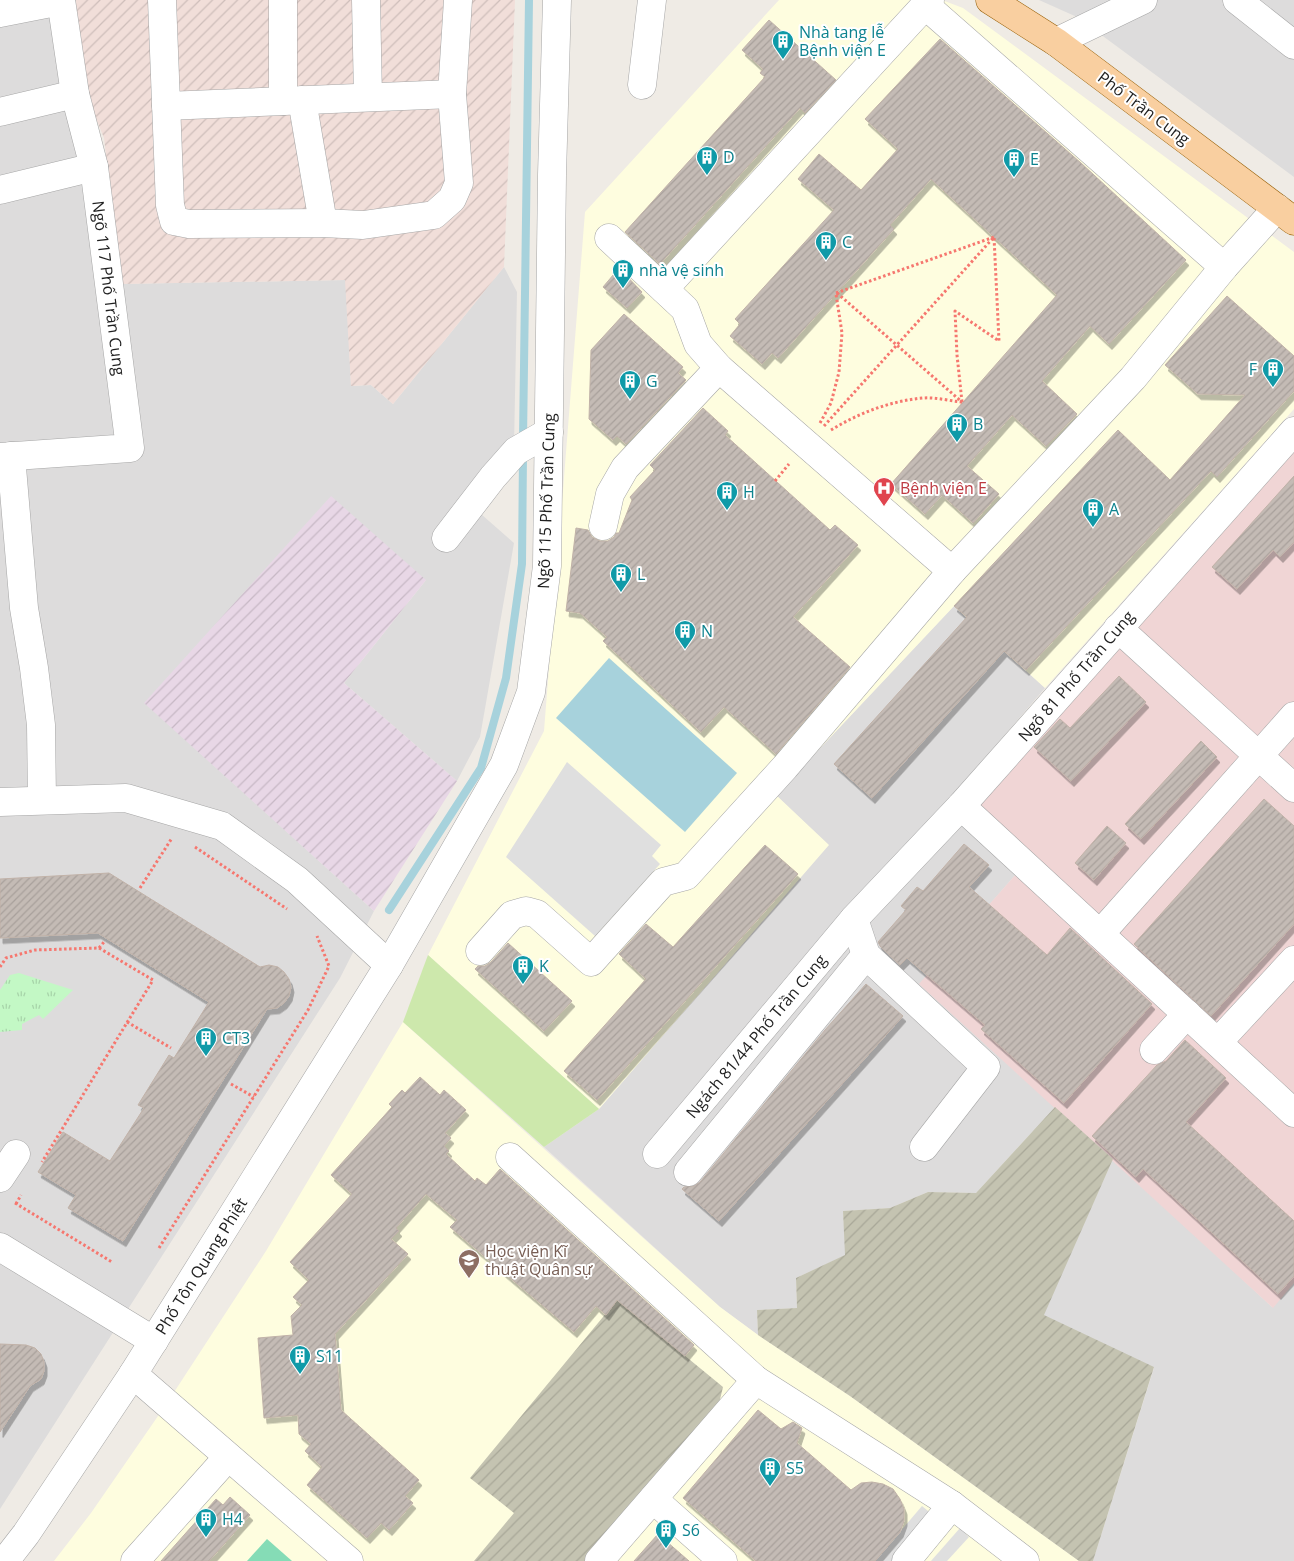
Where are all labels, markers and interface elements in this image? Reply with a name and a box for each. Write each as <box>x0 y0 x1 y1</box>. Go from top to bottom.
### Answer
place label: Nhà tang lễ Bệnh viện E <box>799 21 886 61</box>
building icon: Nhà tang lễ Bệnh viện E <box>771 29 795 60</box>
street label: Phố Trần Cung <box>1094 66 1195 150</box>
building icon: D <box>695 145 719 176</box>
place label: D <box>723 146 735 168</box>
building icon: E <box>1002 147 1026 178</box>
place label: E <box>1030 148 1039 170</box>
street label: Ngõ 117 Phố Trần Cung <box>87 199 131 377</box>
building icon: C <box>814 230 838 261</box>
place label: C <box>842 231 852 253</box>
building icon: nhà vệ sinh <box>611 258 635 289</box>
place label: nhà vệ sinh <box>639 259 724 281</box>
building icon: F <box>1261 357 1285 388</box>
place label: F <box>1249 358 1257 380</box>
building icon: G <box>618 369 642 400</box>
place label: G <box>646 370 658 392</box>
street label: Ngõ 115 Phố Trần Cung <box>532 412 560 589</box>
building icon: B <box>945 412 969 443</box>
place label: B <box>973 413 983 435</box>
hospital icon: Bệnh viện E <box>872 476 896 507</box>
place label: Bệnh viện E <box>900 477 987 499</box>
building icon: H <box>715 480 739 511</box>
place label: H <box>743 481 755 503</box>
building icon: A <box>1081 497 1105 528</box>
place label: A <box>1109 498 1120 520</box>
building icon: L <box>609 562 633 593</box>
place label: L <box>637 563 645 585</box>
street label: Ngõ 81 Phố Trần Cung <box>1013 606 1139 746</box>
building icon: N <box>673 619 697 650</box>
place label: N <box>701 620 713 642</box>
street label: Ngách 81/44 Phố Trần Cung <box>681 949 831 1123</box>
building icon: K <box>511 954 535 985</box>
place label: K <box>539 955 549 977</box>
building icon: CT3 <box>194 1026 218 1057</box>
place label: CT3 <box>222 1027 250 1049</box>
street label: Phố Tôn Quang Phiệt <box>150 1193 252 1339</box>
place label: Học viện Kĩ thuật Quân sự <box>485 1240 594 1280</box>
school or university icon: Học viện Kĩ thuật Quân sự <box>457 1248 481 1279</box>
building icon: S11 <box>288 1344 312 1375</box>
place label: S11 <box>316 1345 343 1367</box>
building icon: S5 <box>758 1456 782 1487</box>
place label: S5 <box>786 1457 804 1479</box>
building icon: H4 <box>194 1507 218 1538</box>
place label: H4 <box>222 1508 243 1530</box>
building icon: S6 <box>654 1518 678 1549</box>
place label: S6 <box>682 1519 700 1541</box>

